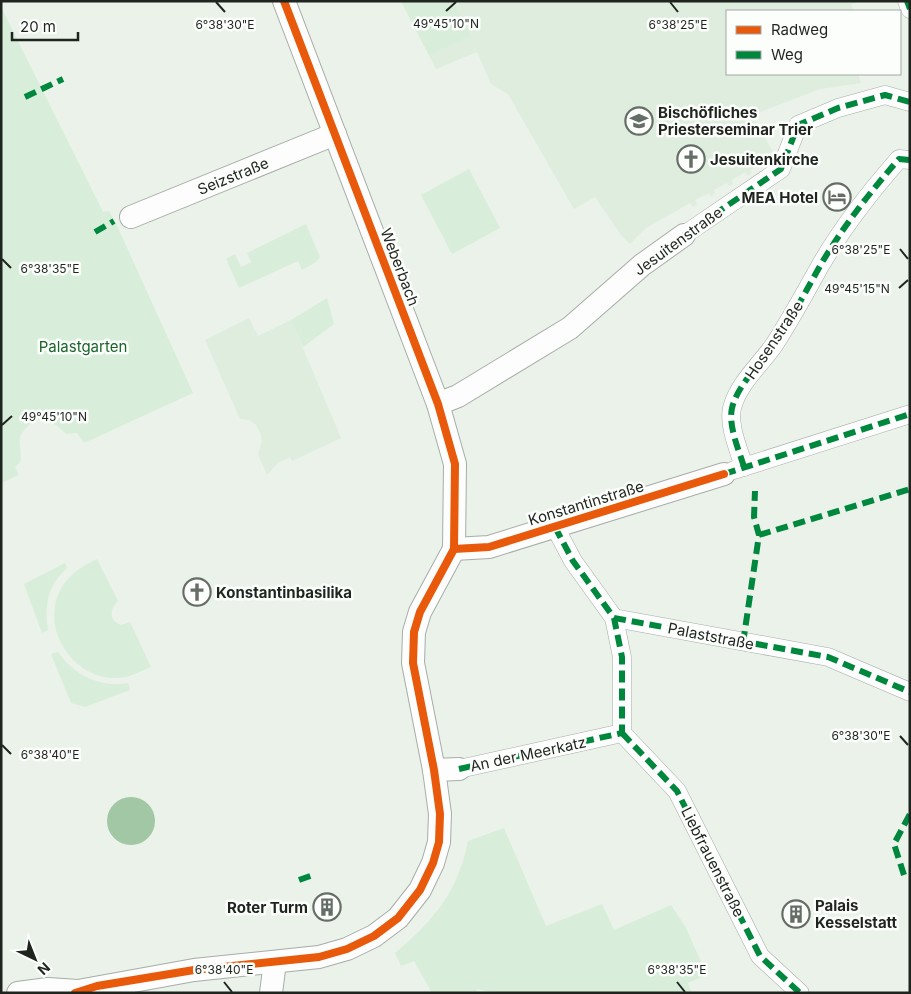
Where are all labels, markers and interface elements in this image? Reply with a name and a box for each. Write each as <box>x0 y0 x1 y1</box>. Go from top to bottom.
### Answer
scale bar <box>12 10 79 42</box>
legend <box>726 10 901 75</box>
text: 49°45'10"N <box>413 16 479 31</box>
text: 20 m <box>20 17 56 36</box>
text: 6°38'30"E <box>195 17 255 32</box>
text: 6°38'25"E <box>649 17 707 32</box>
text: Radweg <box>771 20 828 39</box>
text: Weg <box>771 45 803 64</box>
place label: Bischöfliches Priesterseminar Trier <box>658 103 813 139</box>
school or university icon: Bischöfliches Priesterseminar Trier <box>624 106 654 136</box>
church icon: Jesuitenkirche <box>676 144 706 174</box>
place label: Jesuitenkirche <box>710 150 819 169</box>
street label: Seizstraße <box>195 153 271 199</box>
hotel icon: MEA Hotel <box>822 182 852 212</box>
place label: MEA Hotel <box>741 188 818 207</box>
street label: Jesuitenstraße <box>630 202 726 280</box>
street label: Weberbach <box>376 225 424 309</box>
text: 6°38'25"E <box>832 242 890 257</box>
text: 6°38'35"E <box>21 261 79 276</box>
text: 49°45'15"N <box>824 281 890 296</box>
street label: Hosenstraße <box>741 297 807 383</box>
park label: Palastgarten <box>39 337 127 356</box>
text: 49°45'10"N <box>21 409 87 424</box>
street label: Konstantinstraße <box>526 476 646 530</box>
church icon: Konstantinbasilika <box>182 577 212 607</box>
place label: Konstantinbasilika <box>216 583 352 602</box>
street label: Palaststraße <box>666 618 756 654</box>
text: 6°38'30"E <box>831 728 891 743</box>
street label: An der Meerkatz <box>468 732 588 776</box>
text: 6°38'40"E <box>21 747 79 762</box>
street label: Liebfrauenstraße <box>677 804 749 920</box>
building icon: Roter Turm <box>312 892 342 922</box>
place label: Palais Kesselstatt <box>815 896 898 932</box>
place label: Roter Turm <box>227 898 308 917</box>
building icon: Palais Kesselstatt <box>781 899 811 929</box>
north arrow <box>10 934 60 984</box>
text: N <box>35 959 54 979</box>
text: 6°38'40"E <box>195 962 253 977</box>
text: 6°38'35"E <box>648 962 706 977</box>

